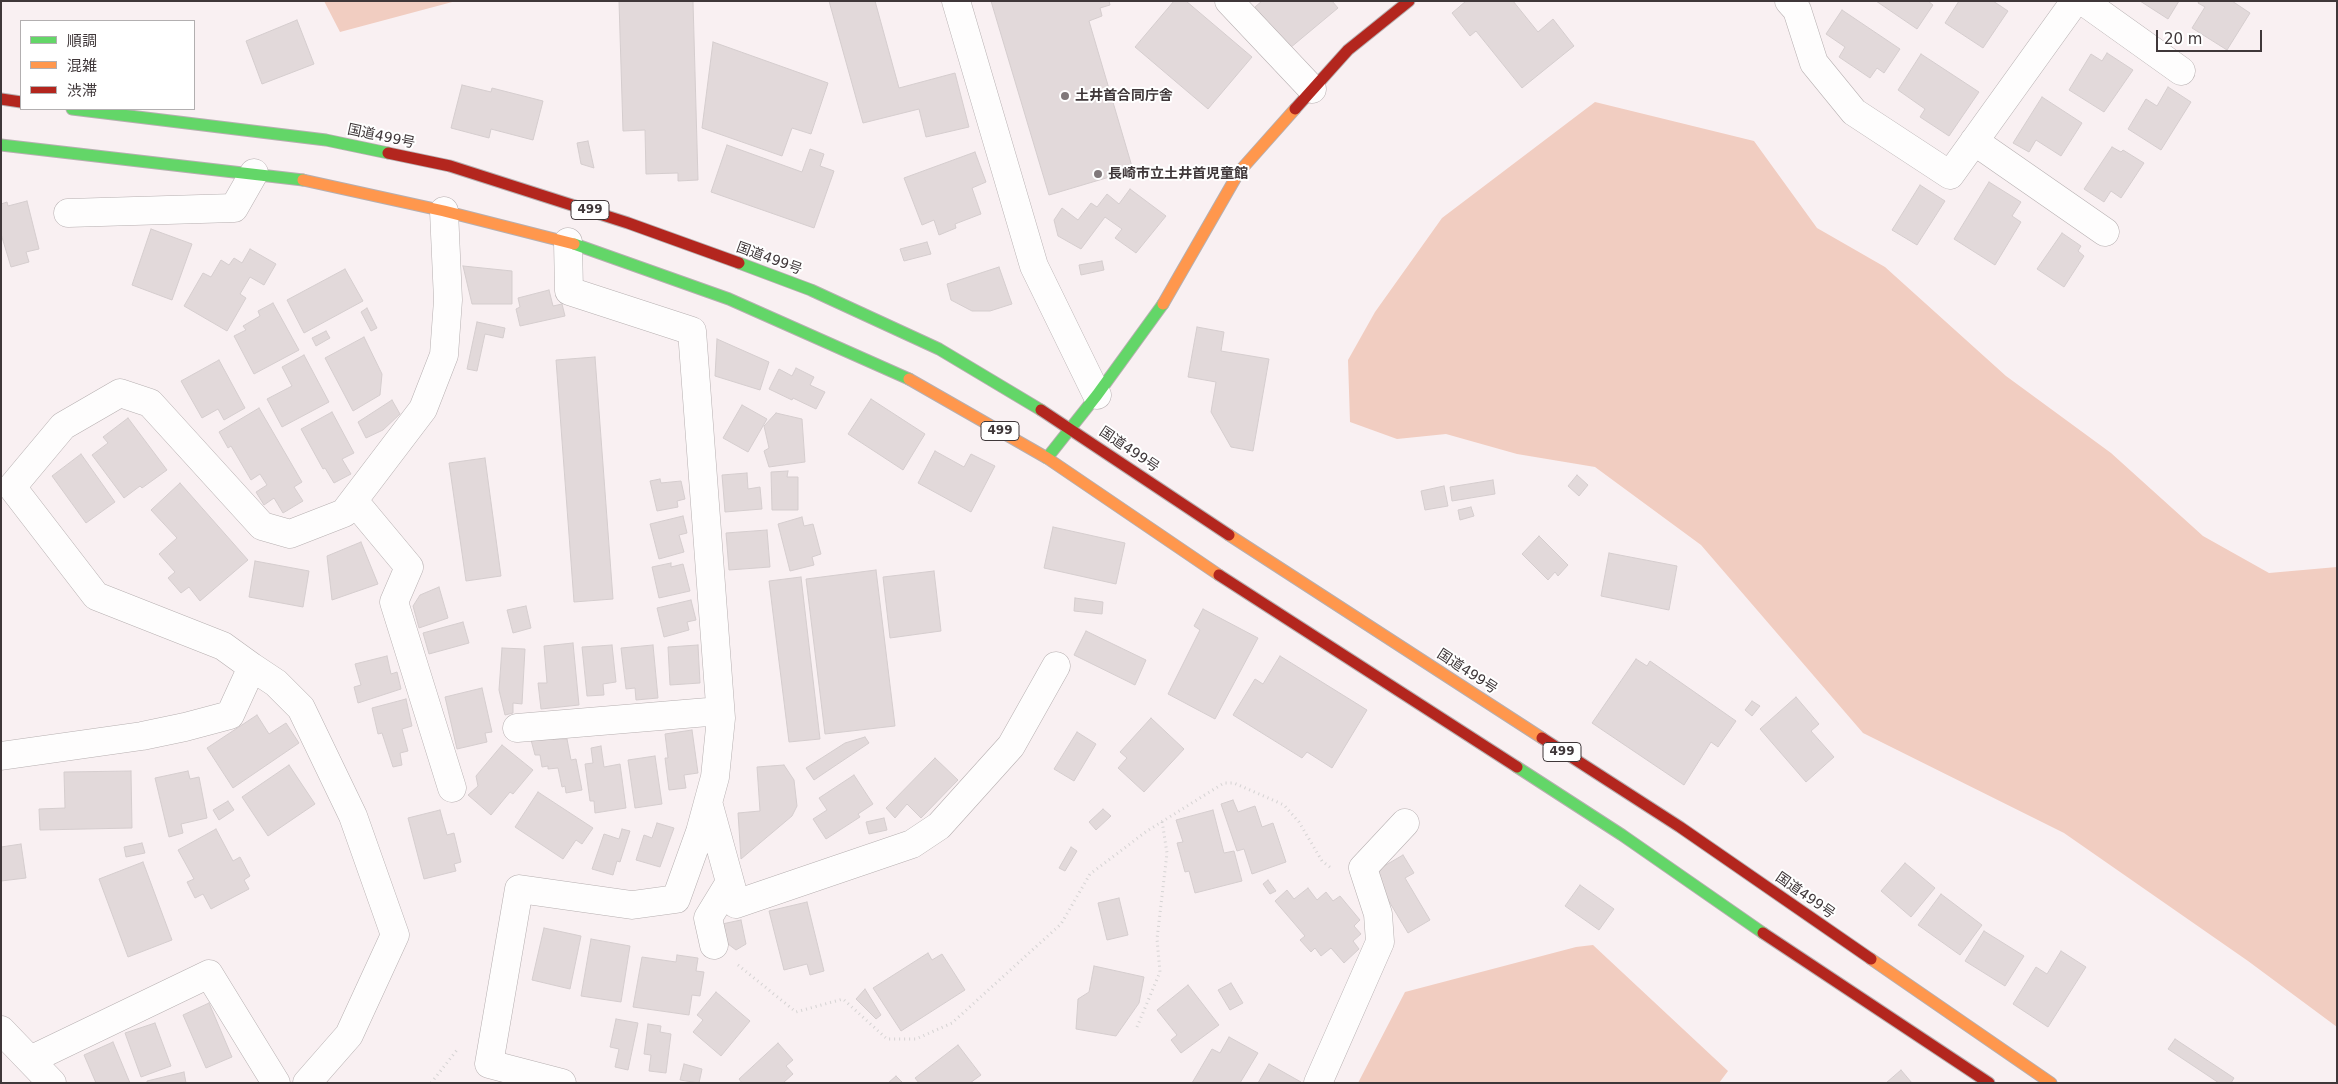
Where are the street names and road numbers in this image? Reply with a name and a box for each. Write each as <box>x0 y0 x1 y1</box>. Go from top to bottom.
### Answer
street label: 国道499号 <box>346 122 416 152</box>
road number: 499 <box>571 200 609 220</box>
street label: 国道499号 <box>734 239 804 279</box>
road number: 499 <box>981 422 1019 441</box>
street label: 国道499号 <box>1096 424 1162 476</box>
street label: 国道499号 <box>1434 646 1500 698</box>
road number: 499 <box>1543 742 1581 762</box>
street label: 国道499号 <box>1772 869 1838 923</box>

